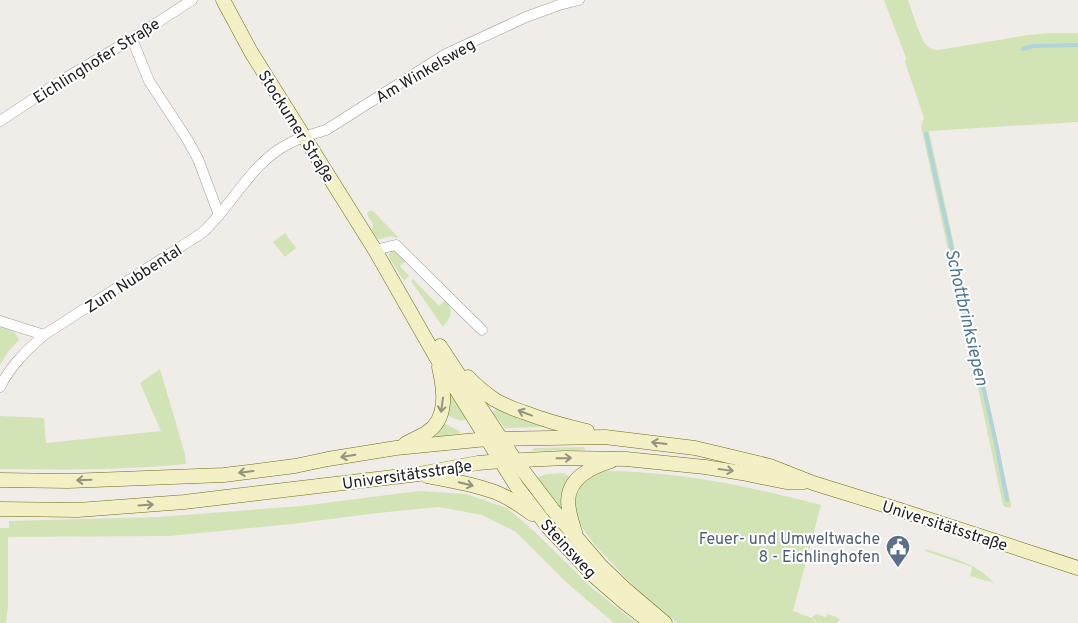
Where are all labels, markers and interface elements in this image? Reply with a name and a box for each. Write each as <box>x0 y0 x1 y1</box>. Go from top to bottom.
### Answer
street label: Eichlinghofer Straße <box>30 15 164 109</box>
street label: Am Winkelsweg <box>373 35 479 108</box>
street label: Stockumer Straße <box>253 67 338 187</box>
street label: Zum Nubbental <box>82 241 186 318</box>
water label: Schottbrinksiepen <box>939 247 993 388</box>
one-way arrow <box>437 396 447 412</box>
one-way arrow <box>517 408 533 417</box>
one-way arrow <box>651 438 667 448</box>
one-way arrow <box>341 451 357 461</box>
one-way arrow <box>556 453 572 463</box>
street label: Universitätsstraße <box>341 457 473 495</box>
one-way arrow <box>717 466 733 476</box>
one-way arrow <box>239 467 255 477</box>
one-way arrow <box>76 476 92 485</box>
one-way arrow <box>458 480 474 489</box>
street label: Universitätsstraße <box>879 497 1010 557</box>
one-way arrow <box>137 501 153 510</box>
street label: Steinsweg <box>535 516 600 583</box>
place label: Feuer- und Umweltwache 8 - Eichlinghofen <box>699 530 880 568</box>
public building icon: Feuer- und Umweltwache 8 - Eichlinghofen <box>885 534 911 568</box>

